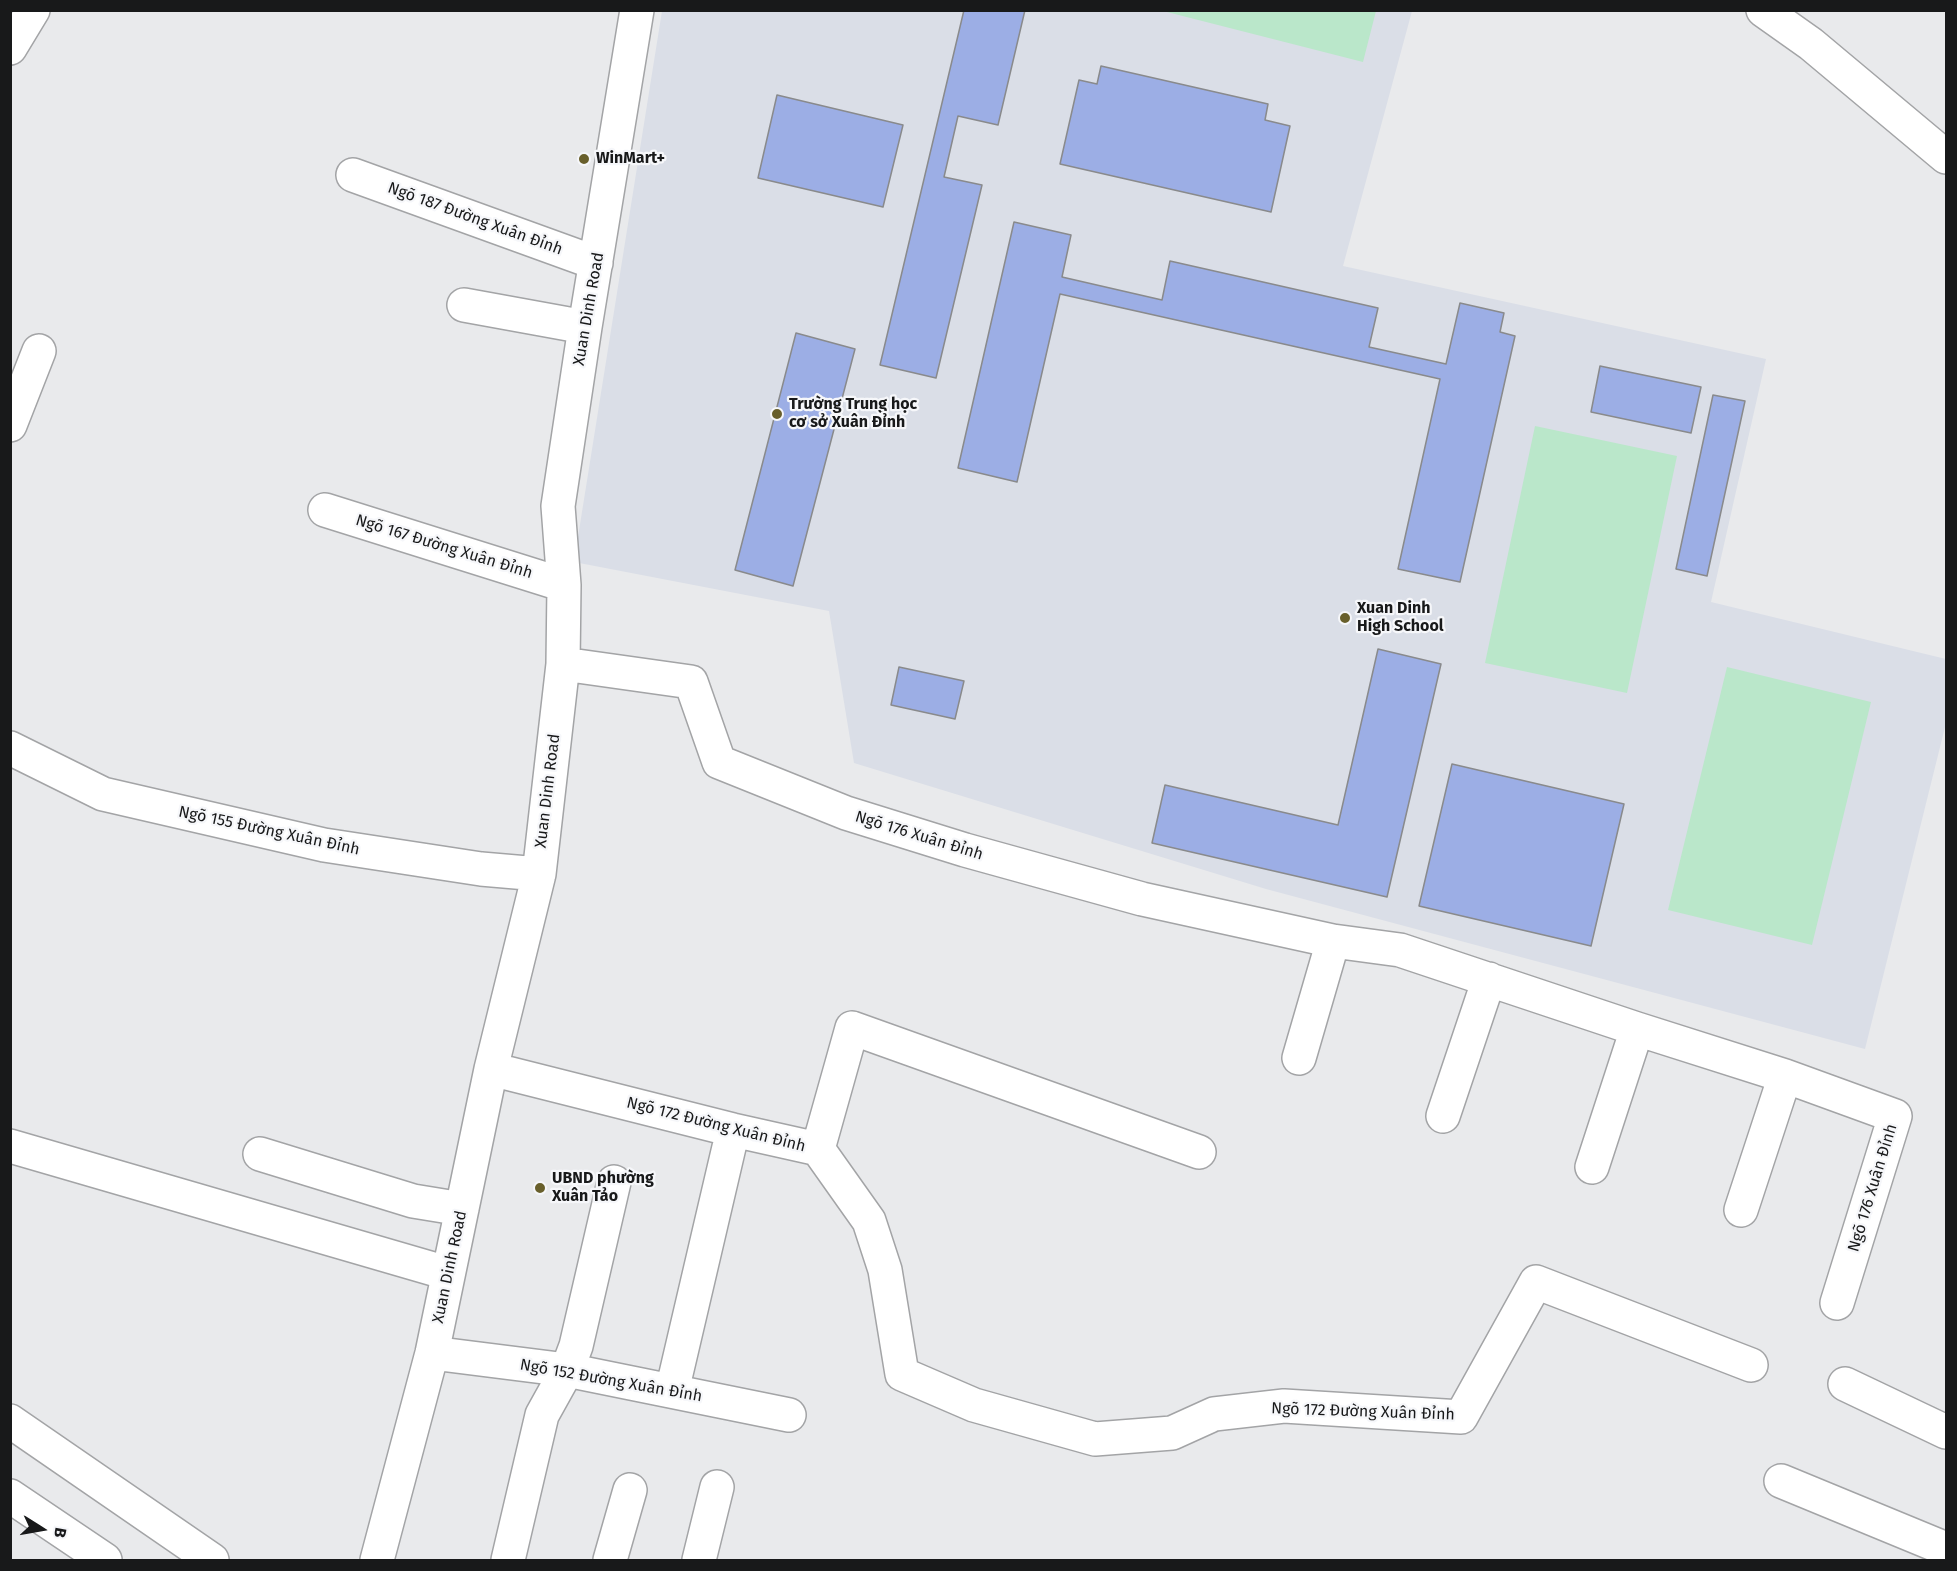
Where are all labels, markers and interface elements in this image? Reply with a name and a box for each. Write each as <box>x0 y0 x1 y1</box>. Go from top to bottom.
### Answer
place label: WinMart+ <box>596 149 665 169</box>
marker: WinMart+ <box>577 152 591 166</box>
street label: Ngõ 187 Đường Xuân Đỉnh <box>385 178 565 260</box>
street label: Xuan Dinh Road <box>570 251 608 367</box>
place label: Trường Trung học cơ sở Xuân Đỉnh <box>789 395 917 433</box>
marker: Trường Trung học cơ sở Xuân Đỉnh <box>770 407 784 421</box>
street label: Ngõ 167 Đường Xuân Đỉnh <box>353 511 535 583</box>
place label: Xuan Dinh High School <box>1357 599 1443 637</box>
marker: Xuan Dinh High School <box>1338 611 1352 625</box>
street label: Xuan Dinh Road <box>531 733 565 849</box>
street label: Ngõ 155 Đường Xuân Đỉnh <box>177 802 361 860</box>
street label: Ngõ 176 Xuân Đỉnh <box>853 807 985 865</box>
street label: Ngõ 172 Đường Xuân Đỉnh <box>625 1093 807 1157</box>
street label: Ngõ 176 Xuân Đỉnh <box>1844 1122 1902 1254</box>
place label: UBND phường Xuân Tảo <box>552 1169 654 1207</box>
marker: UBND phường Xuân Tảo <box>533 1181 547 1195</box>
street label: Xuan Dinh Road <box>429 1209 471 1325</box>
street label: Ngõ 152 Đường Xuân Đỉnh <box>518 1356 704 1406</box>
street label: Ngõ 172 Đường Xuân Đỉnh <box>1271 1399 1455 1425</box>
north arrow <box>12 1499 72 1559</box>
text: B <box>50 1526 70 1539</box>

